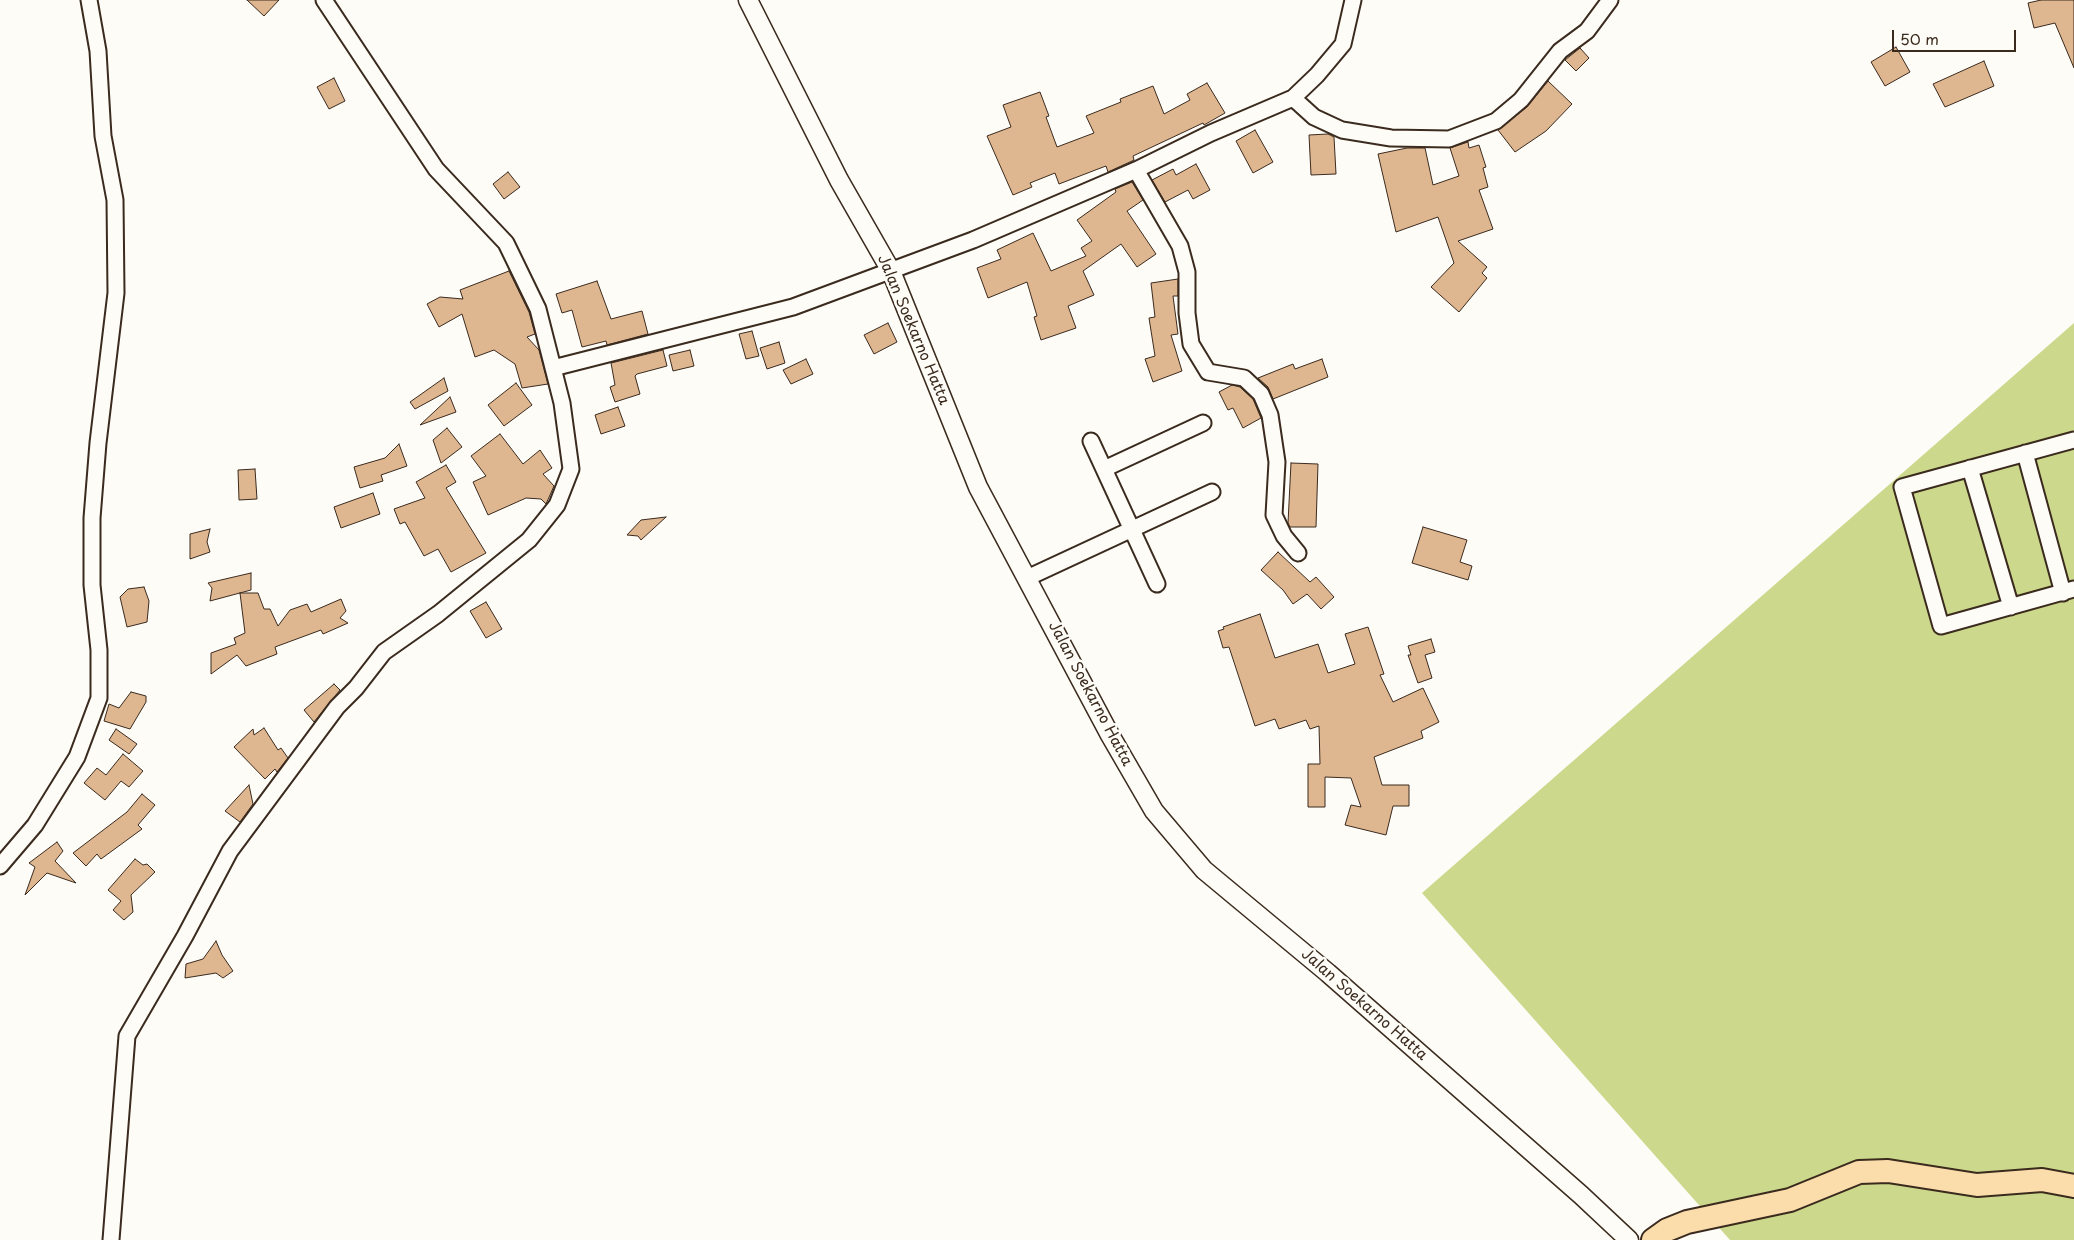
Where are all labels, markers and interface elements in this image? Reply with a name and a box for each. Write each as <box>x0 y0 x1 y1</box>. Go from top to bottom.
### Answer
scale bar <box>1894 20 2018 52</box>
text: 50 m <box>1900 27 1939 50</box>
street label: Jalan Soekarno Hatta <box>873 252 953 408</box>
street label: Jalan Soekarno Hatta <box>1044 619 1136 769</box>
street label: Jalan Soekarno Hatta <box>1297 945 1431 1065</box>

